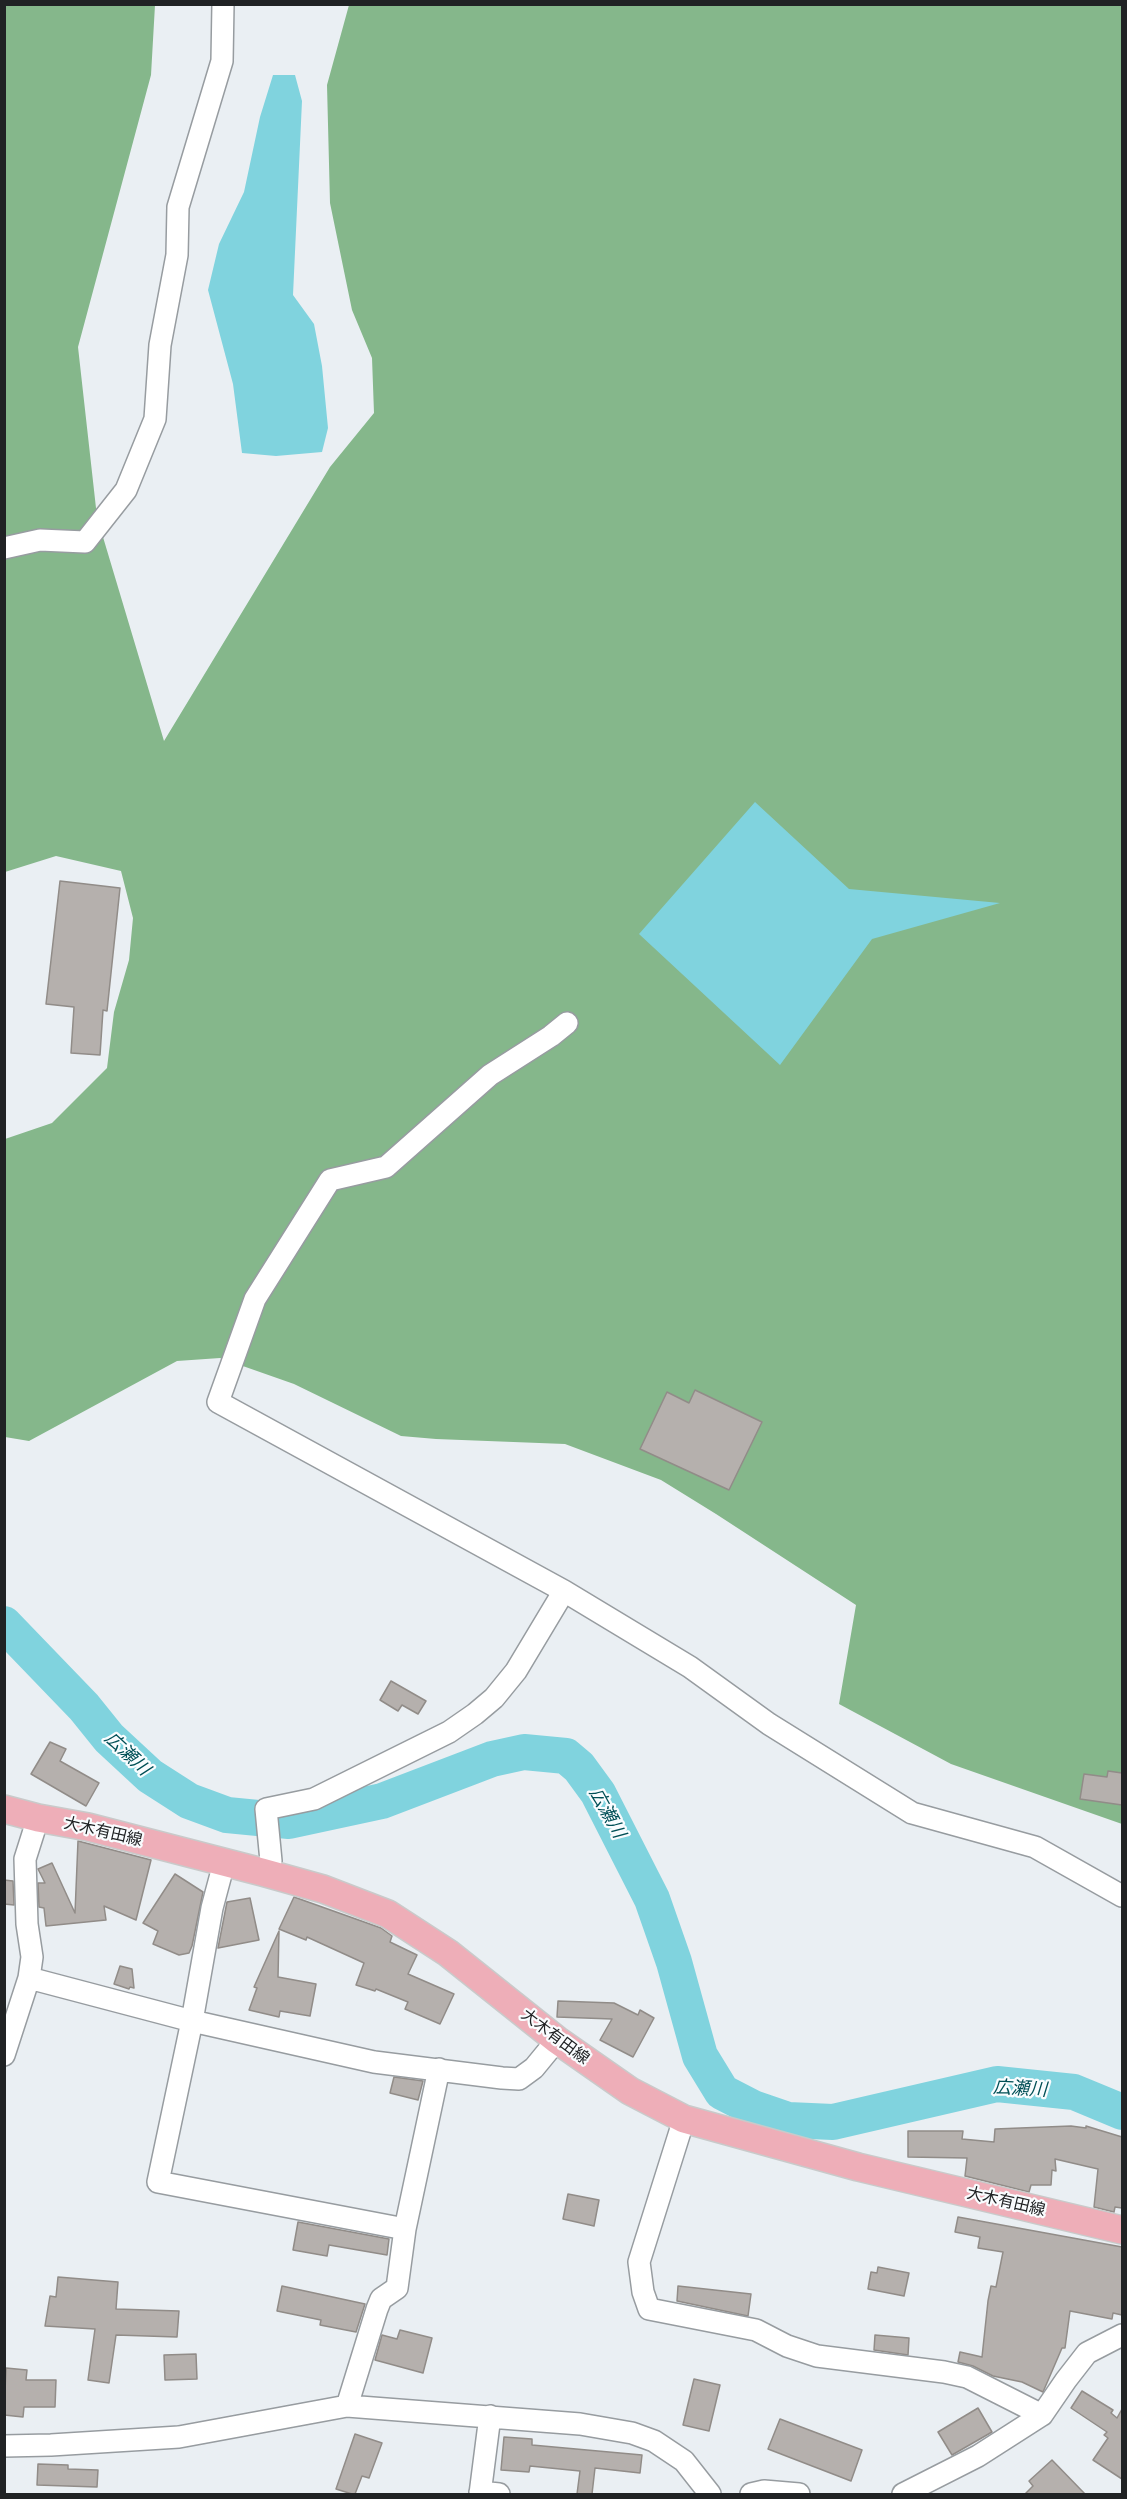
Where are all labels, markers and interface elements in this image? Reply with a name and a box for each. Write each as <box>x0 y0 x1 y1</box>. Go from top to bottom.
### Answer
water label: 広瀬川 <box>100 1728 154 1780</box>
water label: 広瀬川 <box>584 1784 630 1842</box>
street label: 大木有田線 <box>62 1814 144 1850</box>
street label: 大木有田線 <box>517 2005 593 2069</box>
water label: 広瀬川 <box>992 2077 1048 2101</box>
street label: 大木有田線 <box>965 2184 1047 2220</box>

